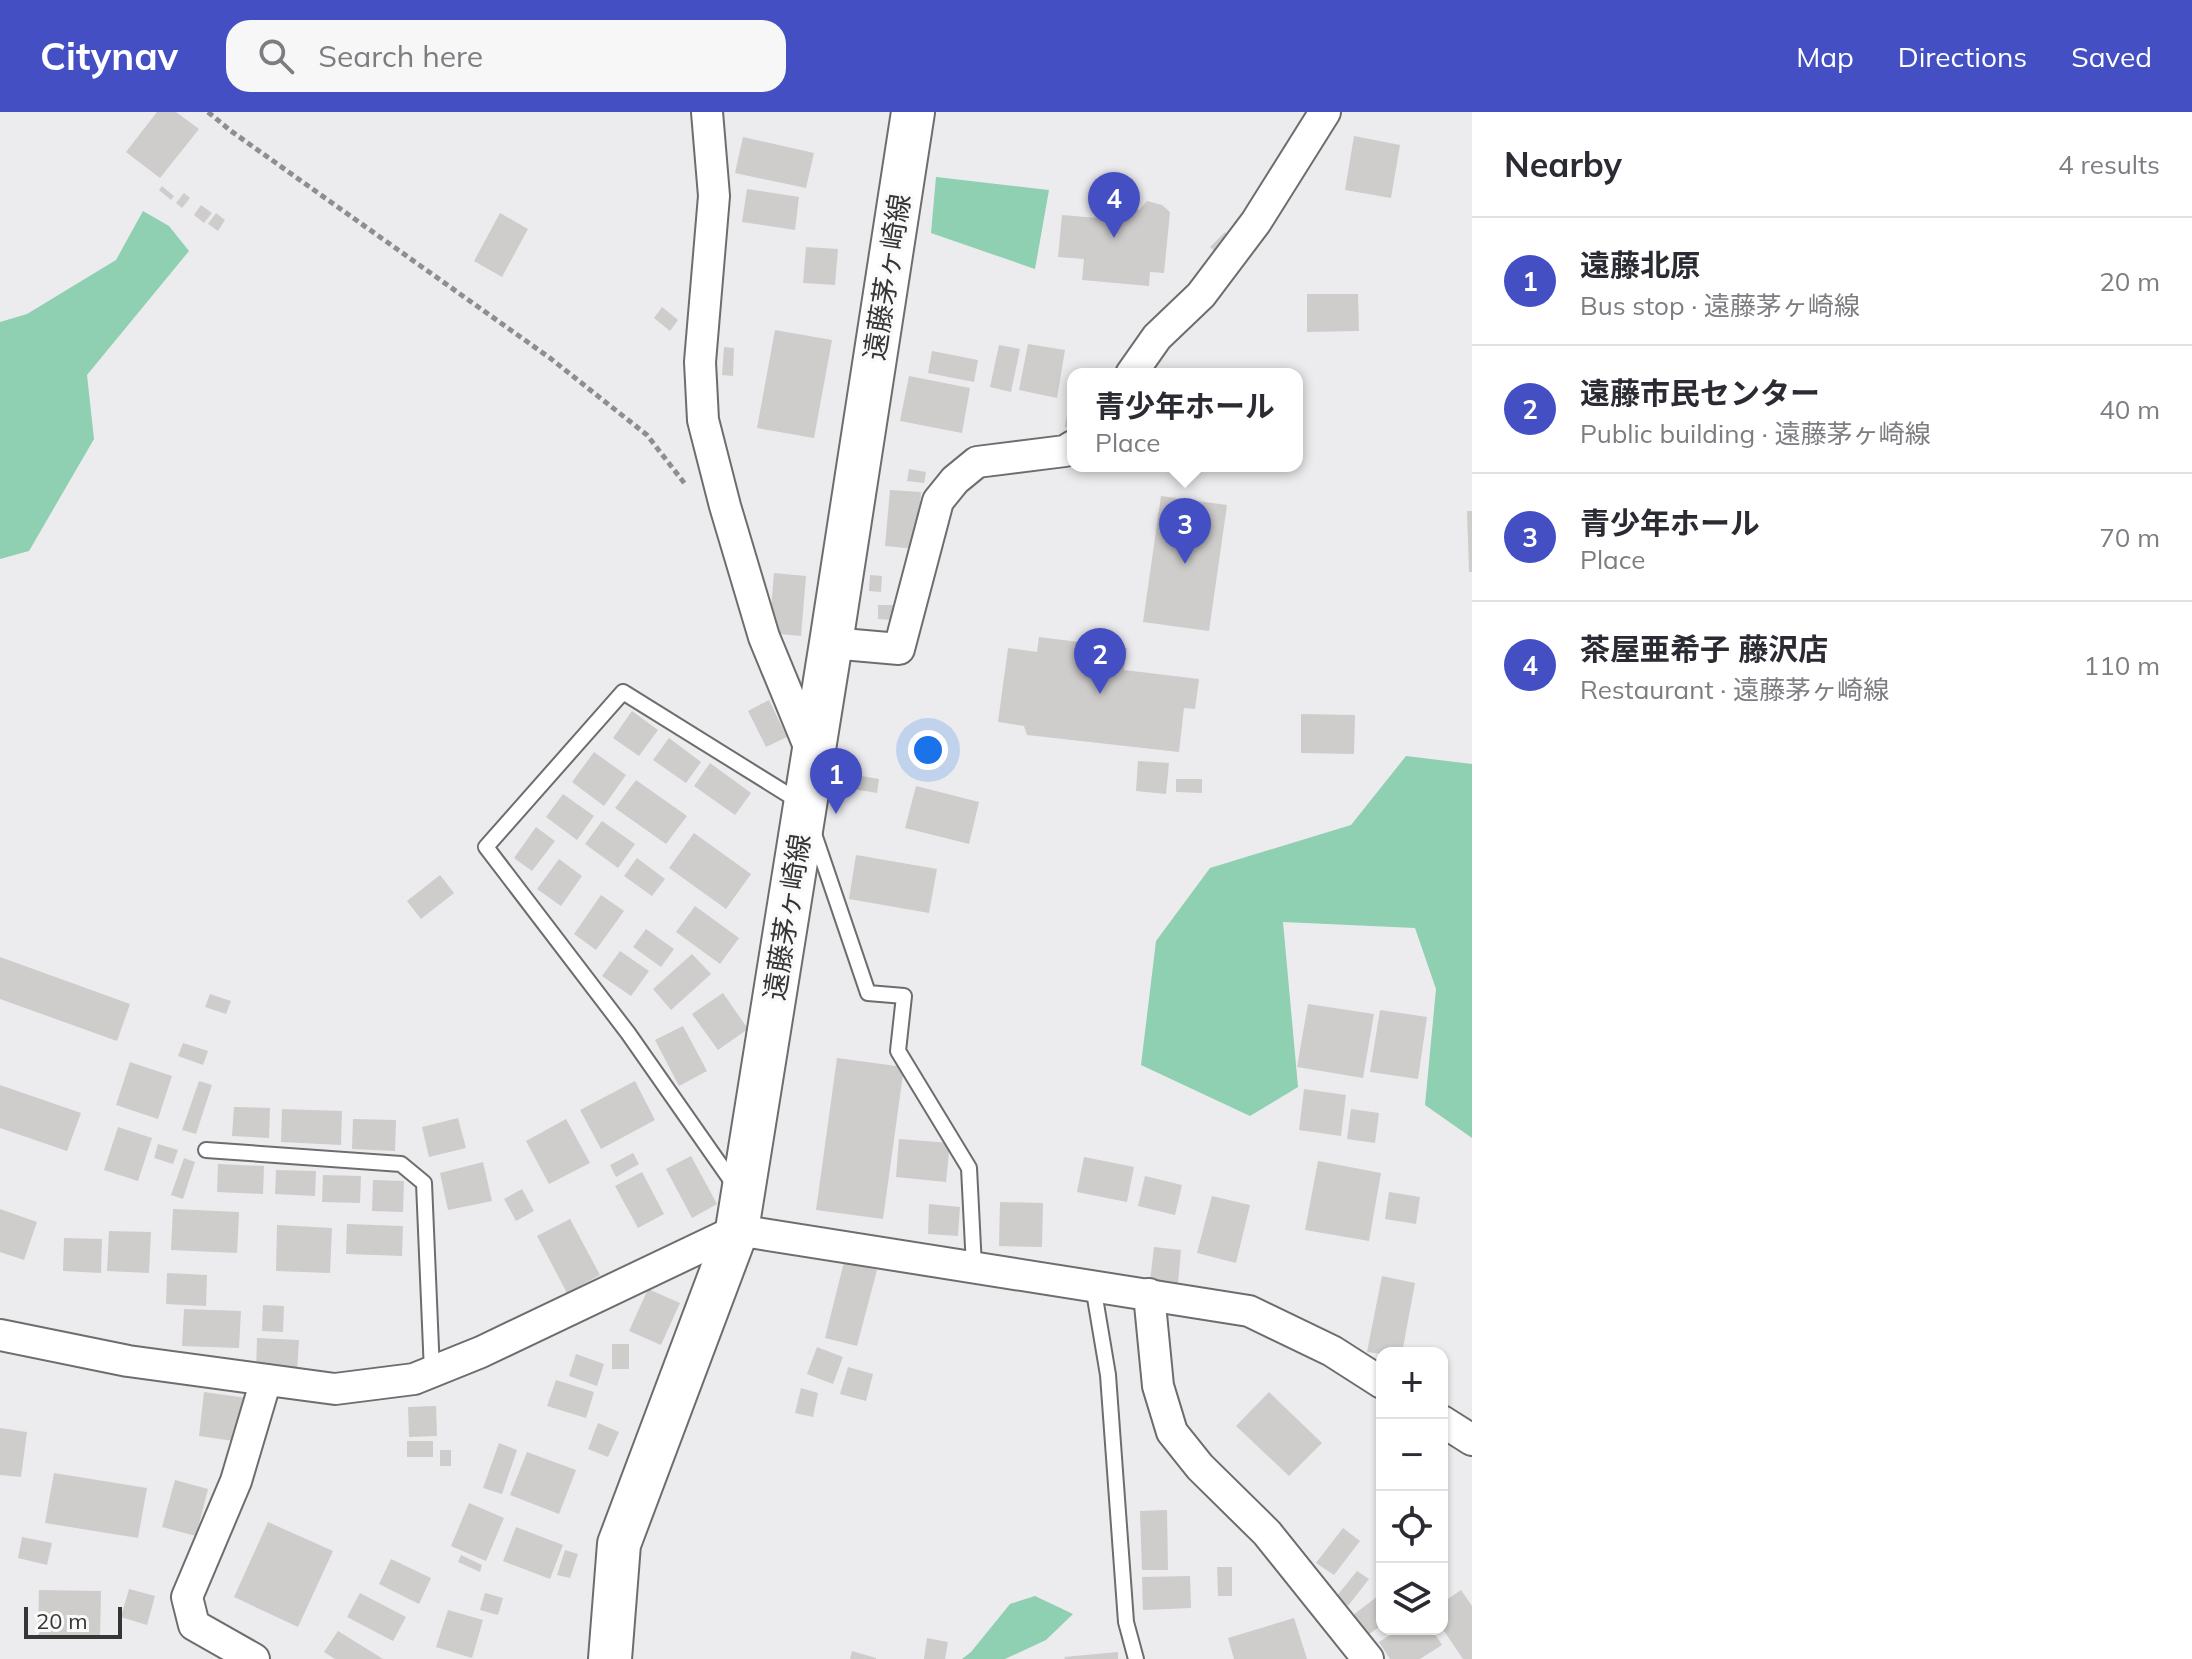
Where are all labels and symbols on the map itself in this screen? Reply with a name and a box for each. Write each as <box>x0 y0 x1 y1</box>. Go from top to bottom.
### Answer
pin: 4 <box>1088 172 1140 238</box>
street label: 遠藤茅ヶ崎線 <box>856 191 917 363</box>
pin: 3 <box>1159 498 1211 564</box>
pin: 2 <box>1074 628 1126 694</box>
your location <box>908 730 948 770</box>
pin: 1 <box>810 748 862 814</box>
street label: 遠藤茅ヶ崎線 <box>756 831 817 1003</box>
scale bar <box>24 1603 122 1639</box>

